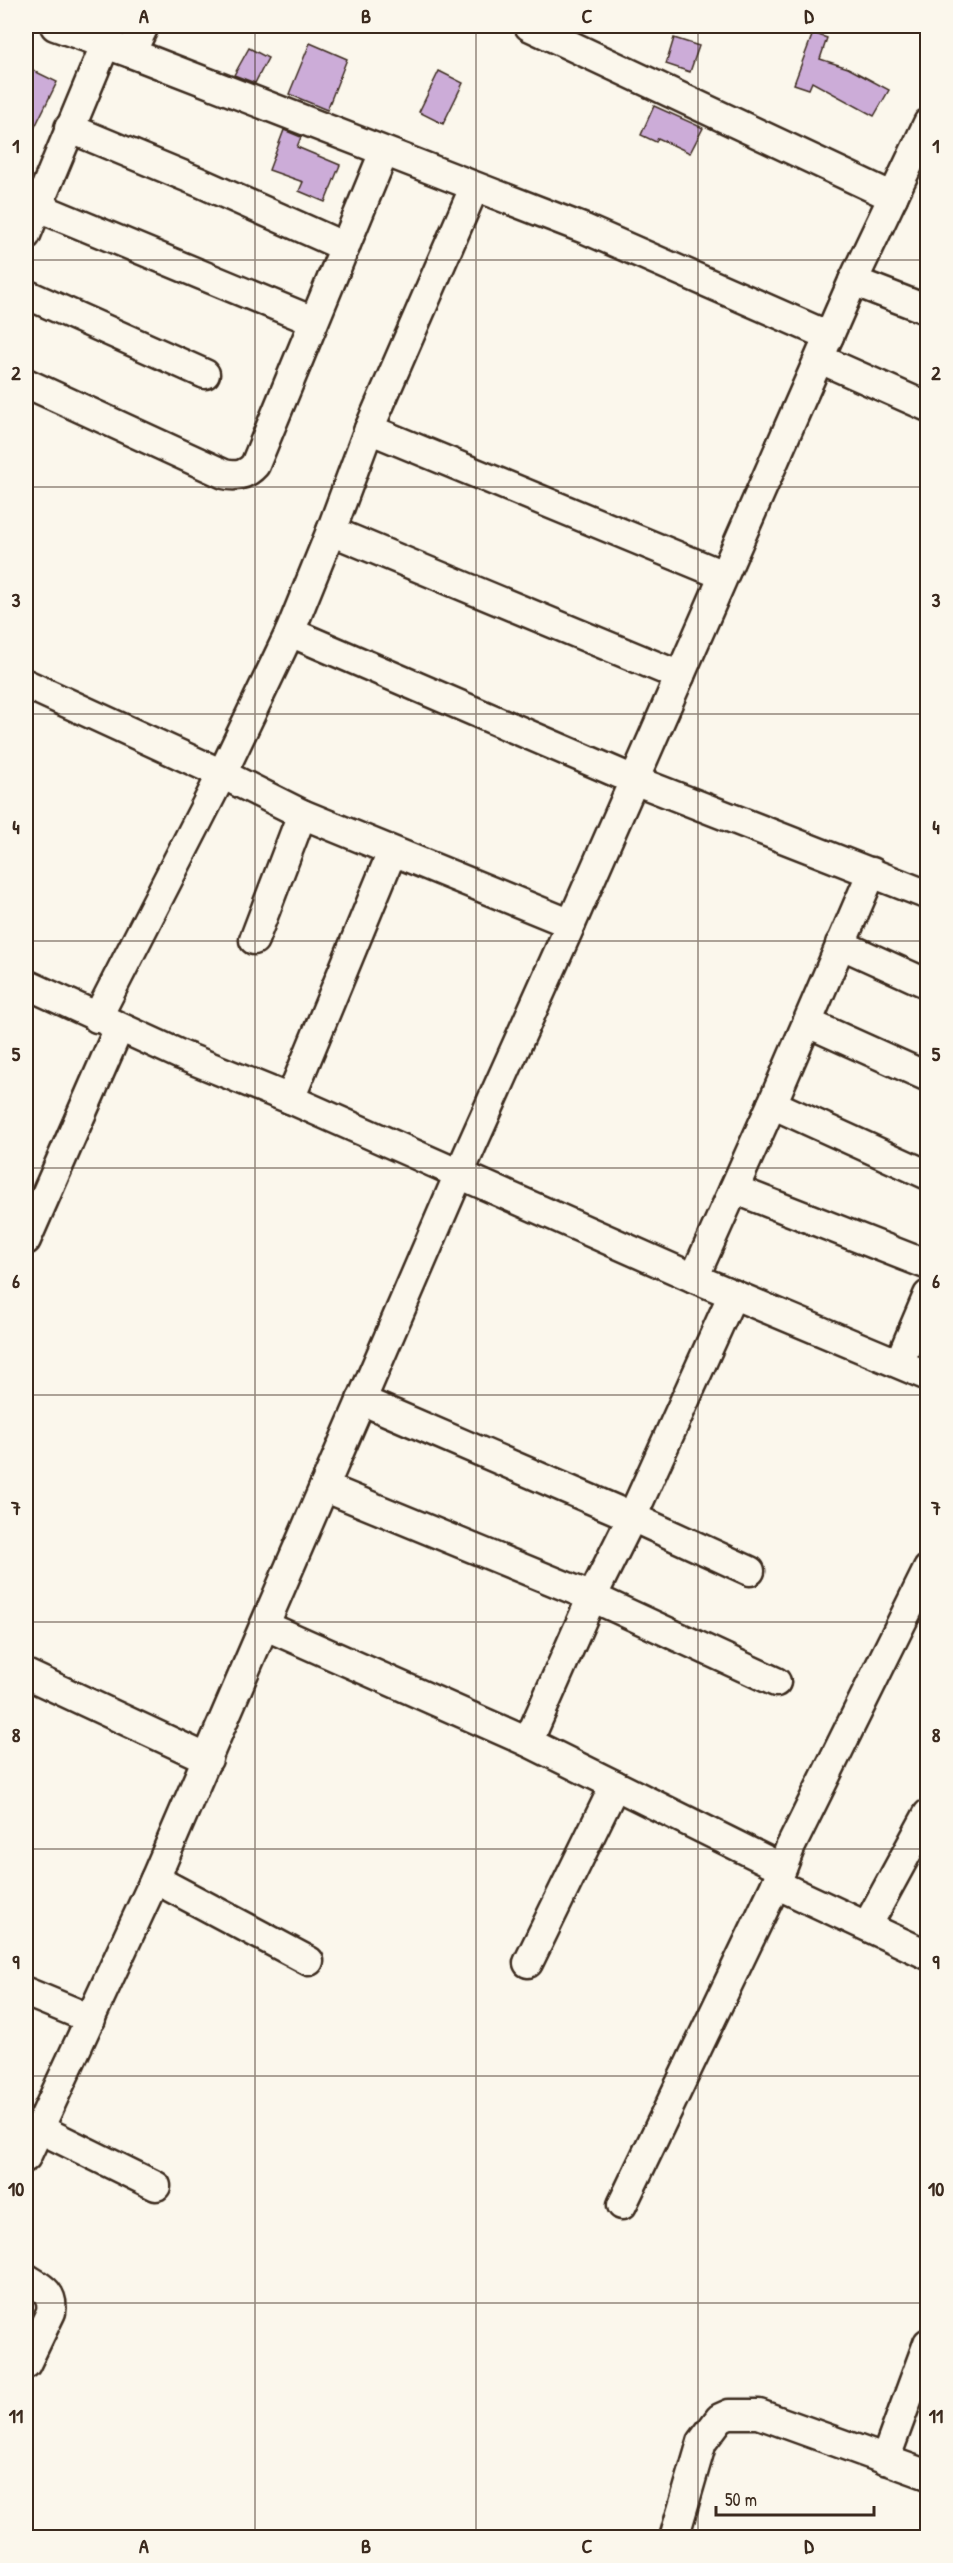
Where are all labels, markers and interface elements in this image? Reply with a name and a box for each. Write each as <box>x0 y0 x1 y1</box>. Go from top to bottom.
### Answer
text: A <box>139 2 149 29</box>
text: B <box>361 2 371 29</box>
text: C <box>582 2 593 29</box>
text: D <box>804 2 814 29</box>
text: 1 <box>12 132 20 159</box>
text: 1 <box>932 132 940 159</box>
text: 2 <box>11 359 21 386</box>
text: 2 <box>931 359 941 386</box>
text: 3 <box>12 586 21 613</box>
text: 3 <box>932 586 941 613</box>
text: 4 <box>12 813 20 840</box>
text: 4 <box>932 813 940 840</box>
text: 5 <box>12 1040 21 1067</box>
text: 5 <box>932 1040 941 1067</box>
text: 6 <box>12 1267 20 1294</box>
text: 6 <box>932 1267 940 1294</box>
text: 7 <box>10 1494 21 1521</box>
text: 7 <box>930 1494 941 1521</box>
text: 8 <box>12 1721 21 1748</box>
text: 8 <box>932 1721 941 1748</box>
text: 9 <box>12 1948 20 1975</box>
text: 9 <box>932 1948 940 1975</box>
text: 10 <box>8 2175 24 2202</box>
text: 10 <box>928 2175 944 2202</box>
text: 11 <box>9 2402 23 2429</box>
text: 11 <box>929 2402 943 2429</box>
scale bar <box>716 2479 874 2517</box>
text: 50 m <box>725 2487 757 2512</box>
text: A <box>139 2532 149 2559</box>
text: B <box>361 2532 371 2559</box>
text: C <box>582 2532 593 2559</box>
text: D <box>804 2532 814 2559</box>

